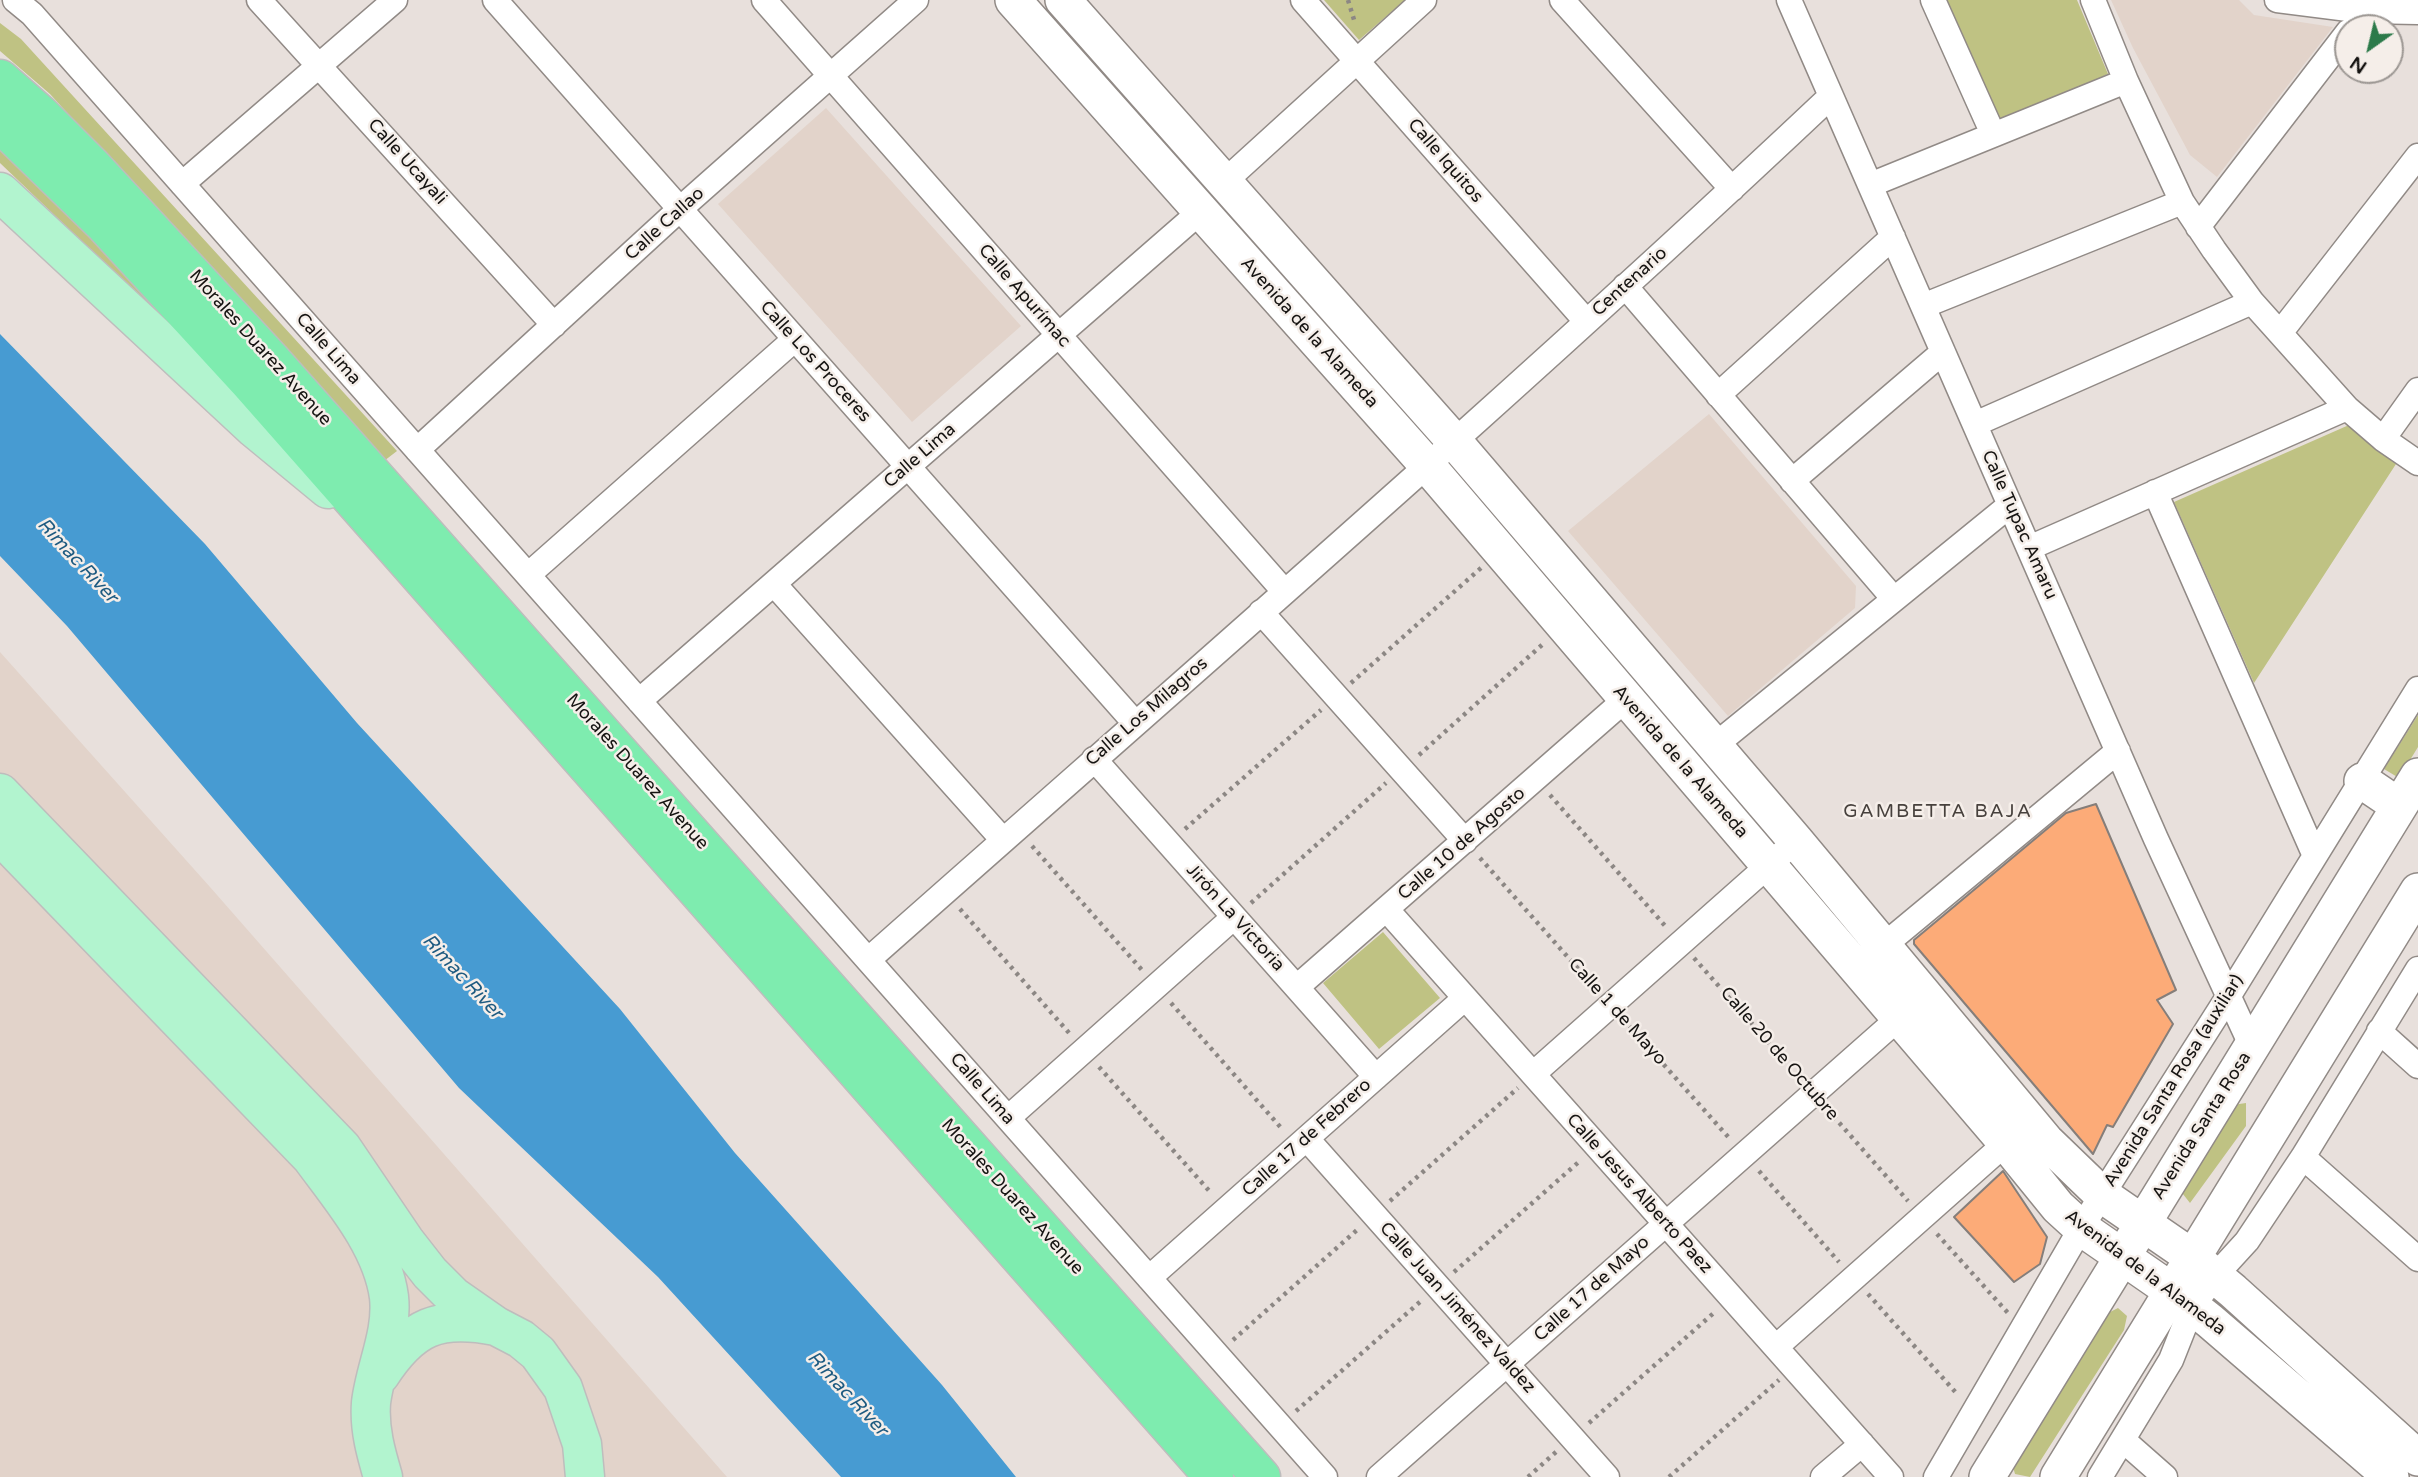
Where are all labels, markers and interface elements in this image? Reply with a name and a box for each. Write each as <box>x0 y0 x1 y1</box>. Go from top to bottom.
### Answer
north arrow <box>2334 14 2404 84</box>
text: N <box>2346 51 2371 78</box>
street label: Calle Iquitos <box>1403 114 1487 208</box>
street label: Calle Ucayali <box>363 115 451 209</box>
street label: Calle Callao <box>621 183 709 265</box>
street label: Calle Apurímac <box>973 240 1075 352</box>
street label: Centenario <box>1588 243 1672 321</box>
street label: Avenida de la Alameda <box>1236 253 1382 413</box>
street label: Morales Duarez Avenue <box>184 266 336 430</box>
street label: Calle Los Proceres <box>755 297 875 427</box>
street label: Calle Lima <box>291 309 365 389</box>
street label: Calle Lima <box>880 419 960 493</box>
street label: Calle Tupac Amaru <box>1976 447 2062 603</box>
water label: Rimac River <box>32 514 122 608</box>
street label: Calle Los Milagros <box>1081 653 1213 771</box>
street label: Avenida de la Alameda <box>1608 681 1752 843</box>
street label: Morales Duarez Avenue <box>561 690 713 854</box>
street label: Calle 10 de Agosto <box>1394 783 1530 905</box>
district label: GAMBETTA BAJA <box>1845 801 2031 823</box>
street label: Jirón La Victoria <box>1181 860 1289 976</box>
water label: Rimac River <box>417 930 507 1024</box>
street label: Calle 1 de Mayo <box>1563 954 1671 1070</box>
street label: Avenida Santa Rosa (auxiliar) <box>2100 971 2248 1191</box>
street label: Calle 20 de Octubre <box>1715 983 1843 1125</box>
street label: Avenida Santa Rosa <box>2148 1048 2256 1204</box>
street label: Calle Lima <box>945 1049 1019 1129</box>
street label: Calle 17 de Febrero <box>1238 1074 1376 1202</box>
street label: Calle Jesus Alberto Paez <box>1562 1110 1716 1278</box>
street label: Morales Duarez Avenue <box>936 1115 1088 1279</box>
street label: Avenida de la Alameda <box>2060 1206 2230 1340</box>
street label: Calle Juan Jiménez Valdez <box>1375 1218 1539 1398</box>
street label: Calle 17 de Mayo <box>1530 1232 1654 1346</box>
water label: Rimac River <box>802 1347 892 1441</box>

